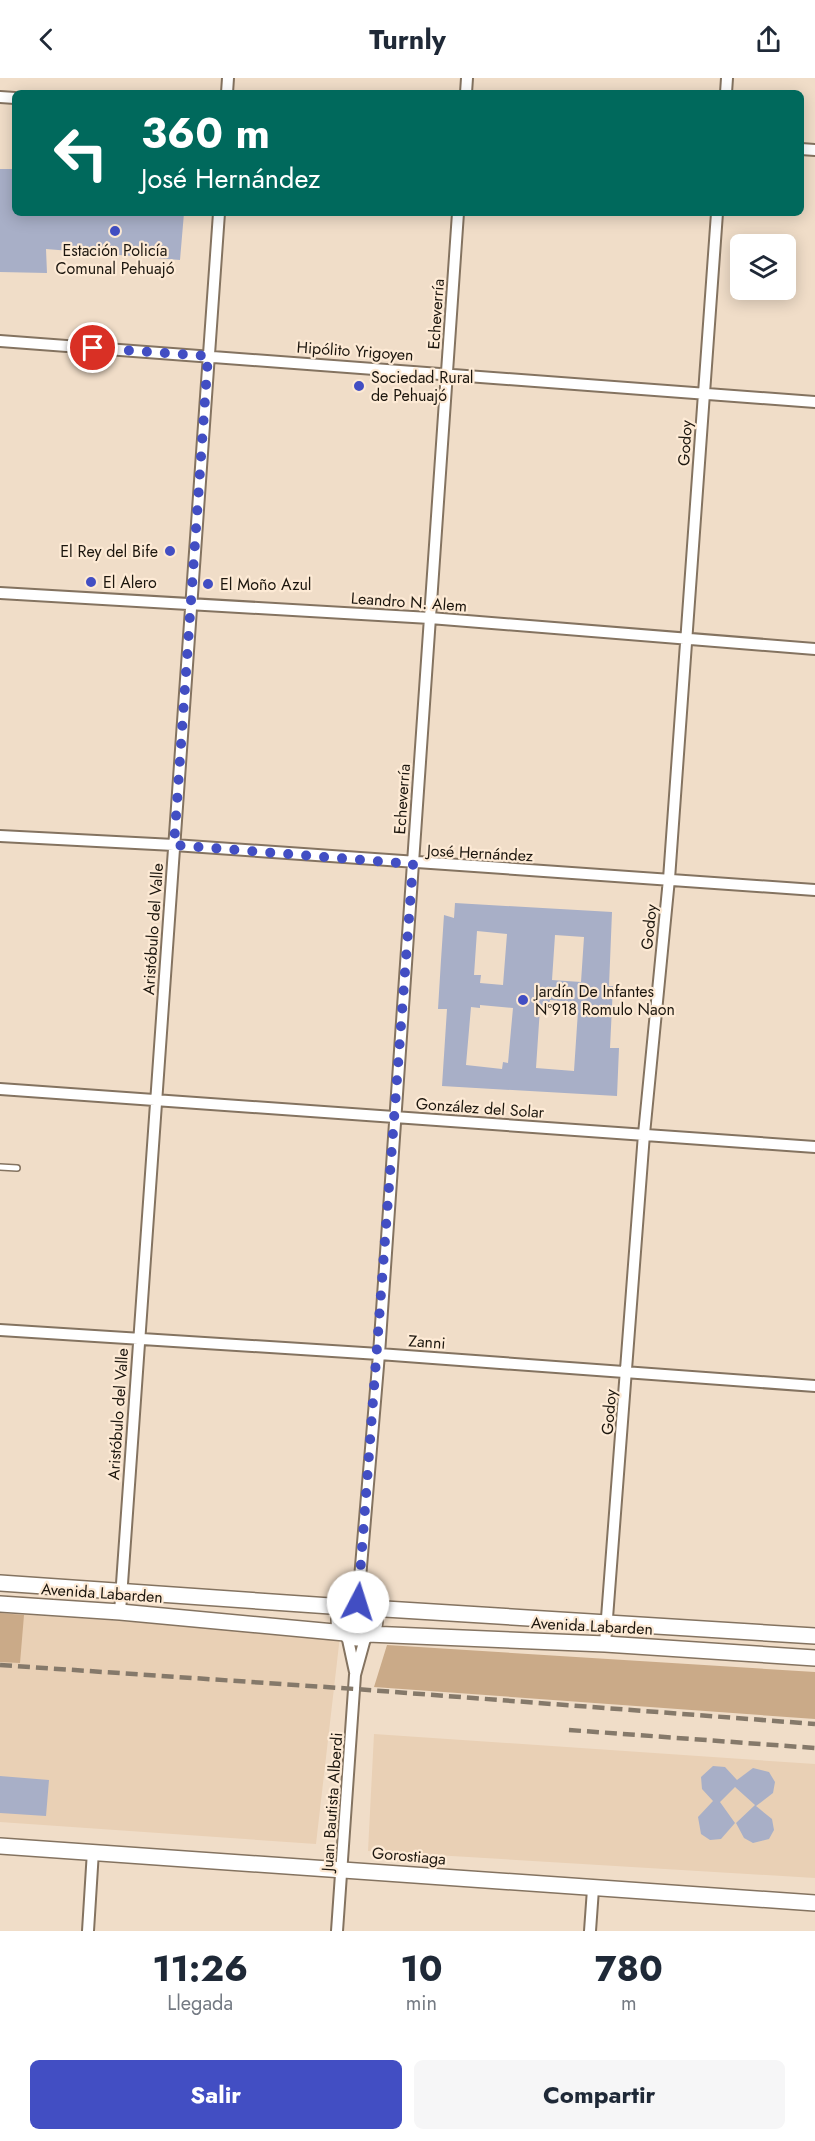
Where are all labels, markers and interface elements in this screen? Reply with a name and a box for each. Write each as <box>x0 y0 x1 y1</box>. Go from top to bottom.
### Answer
text: Turnly <box>369 20 446 59</box>
icon: back <box>30 23 63 56</box>
icon: share <box>752 23 785 56</box>
text: 360 m <box>141 103 270 164</box>
icon: left <box>42 114 120 192</box>
text: José Hernández <box>141 159 320 198</box>
marker: Estación Policía Comunal Pehuajó <box>108 224 122 238</box>
map controls <box>730 234 796 300</box>
button: layers <box>730 234 796 300</box>
place label: Estación Policía Comunal Pehuajó <box>56 239 175 280</box>
street label: Echeverría <box>422 278 450 350</box>
pin <box>67 322 118 373</box>
icon: arrive <box>76 331 109 364</box>
street label: Hipólito Yrigoyen <box>296 335 414 367</box>
place label: Sociedad Rural de Pehuajó <box>371 366 474 407</box>
marker: Sociedad Rural de Pehuajó <box>352 379 366 393</box>
street label: Godoy <box>672 418 698 467</box>
place label: El Rey del Bife <box>60 540 158 563</box>
marker: El Rey del Bife <box>163 544 177 558</box>
place label: El Alero <box>103 571 157 594</box>
place label: El Moño Azul <box>220 573 312 596</box>
marker: El Alero <box>84 575 98 589</box>
marker: El Moño Azul <box>201 577 215 591</box>
street label: Leandro N. Alem <box>350 586 468 618</box>
street label: Echeverría <box>388 763 416 835</box>
street label: José Hernández <box>424 839 534 867</box>
street label: Aristóbulo del Valle <box>137 862 169 996</box>
street label: Godoy <box>635 902 663 951</box>
place label: Jardín De Infantes Nº918 Romulo Naon <box>533 980 675 1021</box>
marker: Jardín De Infantes Nº918 Romulo Naon <box>516 993 530 1007</box>
street label: González del Solar <box>415 1092 546 1124</box>
street label: Zanni <box>408 1329 446 1355</box>
street label: Aristóbulo del Valle <box>102 1347 134 1481</box>
street label: Godoy <box>596 1387 623 1436</box>
position arrow <box>326 1570 390 1634</box>
street label: Avenida Labarden <box>40 1577 164 1609</box>
street label: Avenida Labarden <box>531 1611 653 1641</box>
street label: Juan Bautista Alberdi <box>316 1732 348 1874</box>
street label: Gorostiaga <box>371 1841 447 1871</box>
text: 11:26 <box>152 1942 248 1994</box>
text: 10 <box>400 1942 442 1994</box>
text: 780 <box>595 1942 663 1994</box>
text: Llegada <box>167 1989 233 2018</box>
text: min <box>406 1989 437 2018</box>
text: m <box>621 1989 637 2018</box>
button: Salir <box>30 2060 402 2129</box>
button: Compartir <box>414 2060 785 2129</box>

